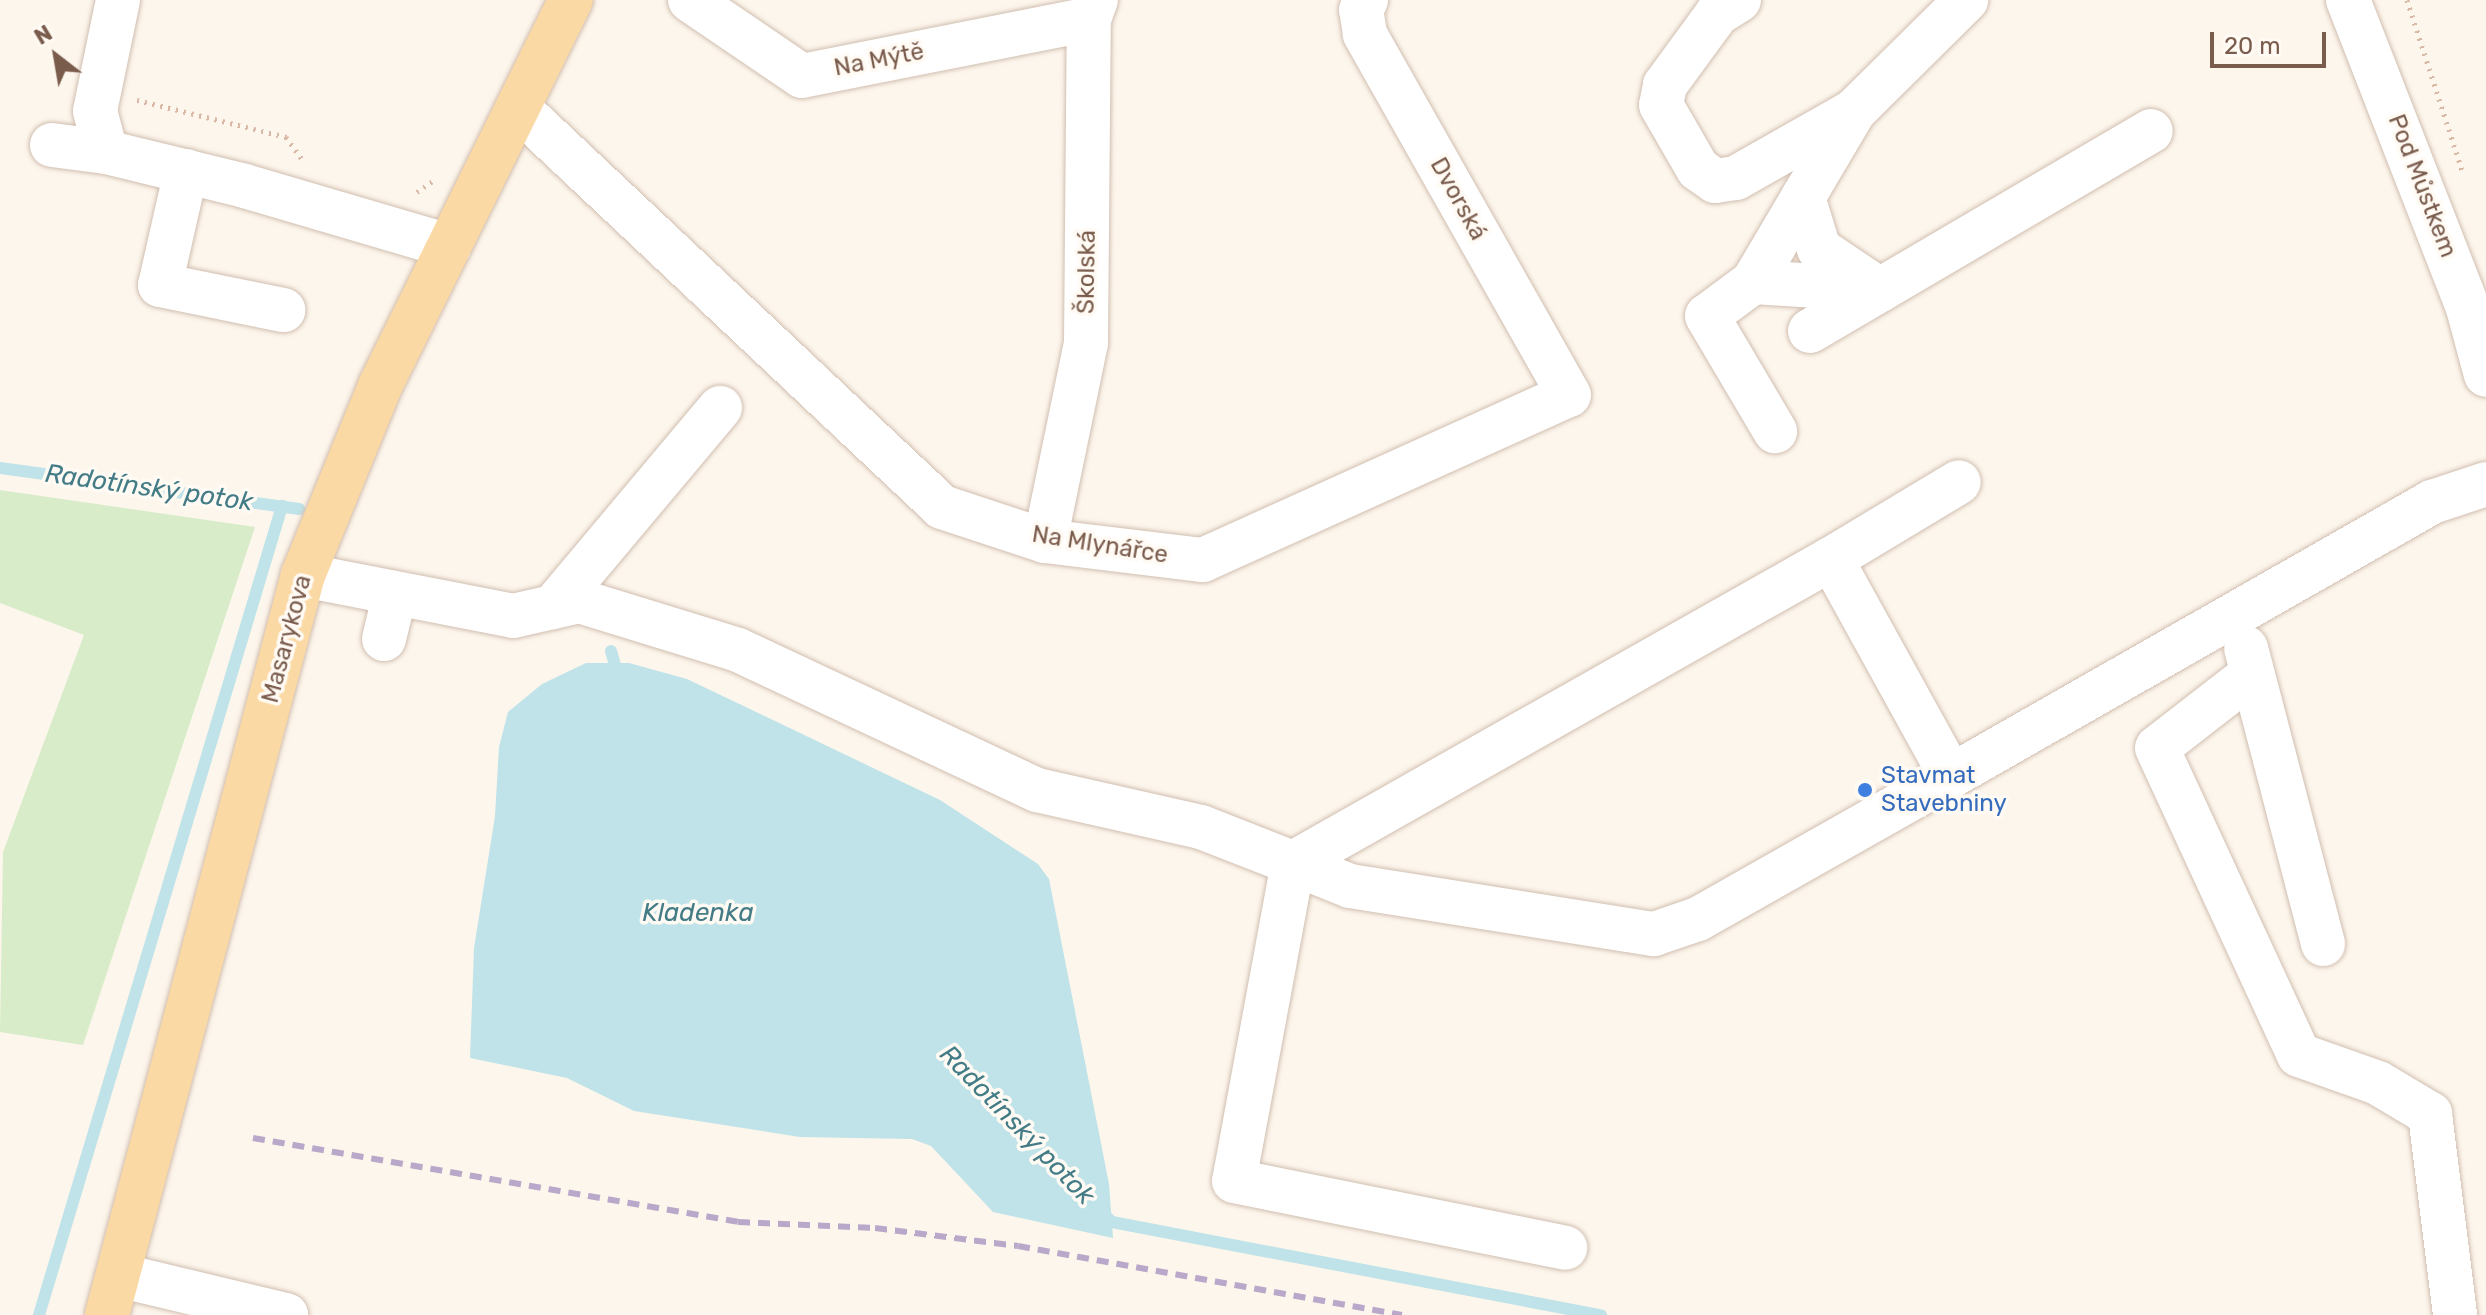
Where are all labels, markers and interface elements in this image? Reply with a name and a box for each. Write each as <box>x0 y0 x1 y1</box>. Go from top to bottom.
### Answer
north arrow <box>16 16 96 96</box>
scale bar <box>2214 16 2330 66</box>
text: N <box>30 19 57 51</box>
text: 20 m <box>2224 32 2281 60</box>
street label: Na Mýtě <box>832 37 926 83</box>
street label: Pod Můstkem <box>2382 110 2462 262</box>
street label: Dvorská <box>1424 153 1492 245</box>
street label: Školská <box>1072 230 1102 314</box>
water label: Radotínský potok <box>43 458 255 518</box>
street label: Na Mlynářce <box>1030 520 1170 570</box>
street label: Masarykova <box>256 572 318 706</box>
place label: Stavmat Stavebniny <box>1881 762 2007 818</box>
marker: Stavmat Stavebniny <box>1856 781 1874 799</box>
water label: Kladenka <box>642 897 754 929</box>
water label: Radotínský potok <box>933 1038 1101 1212</box>

